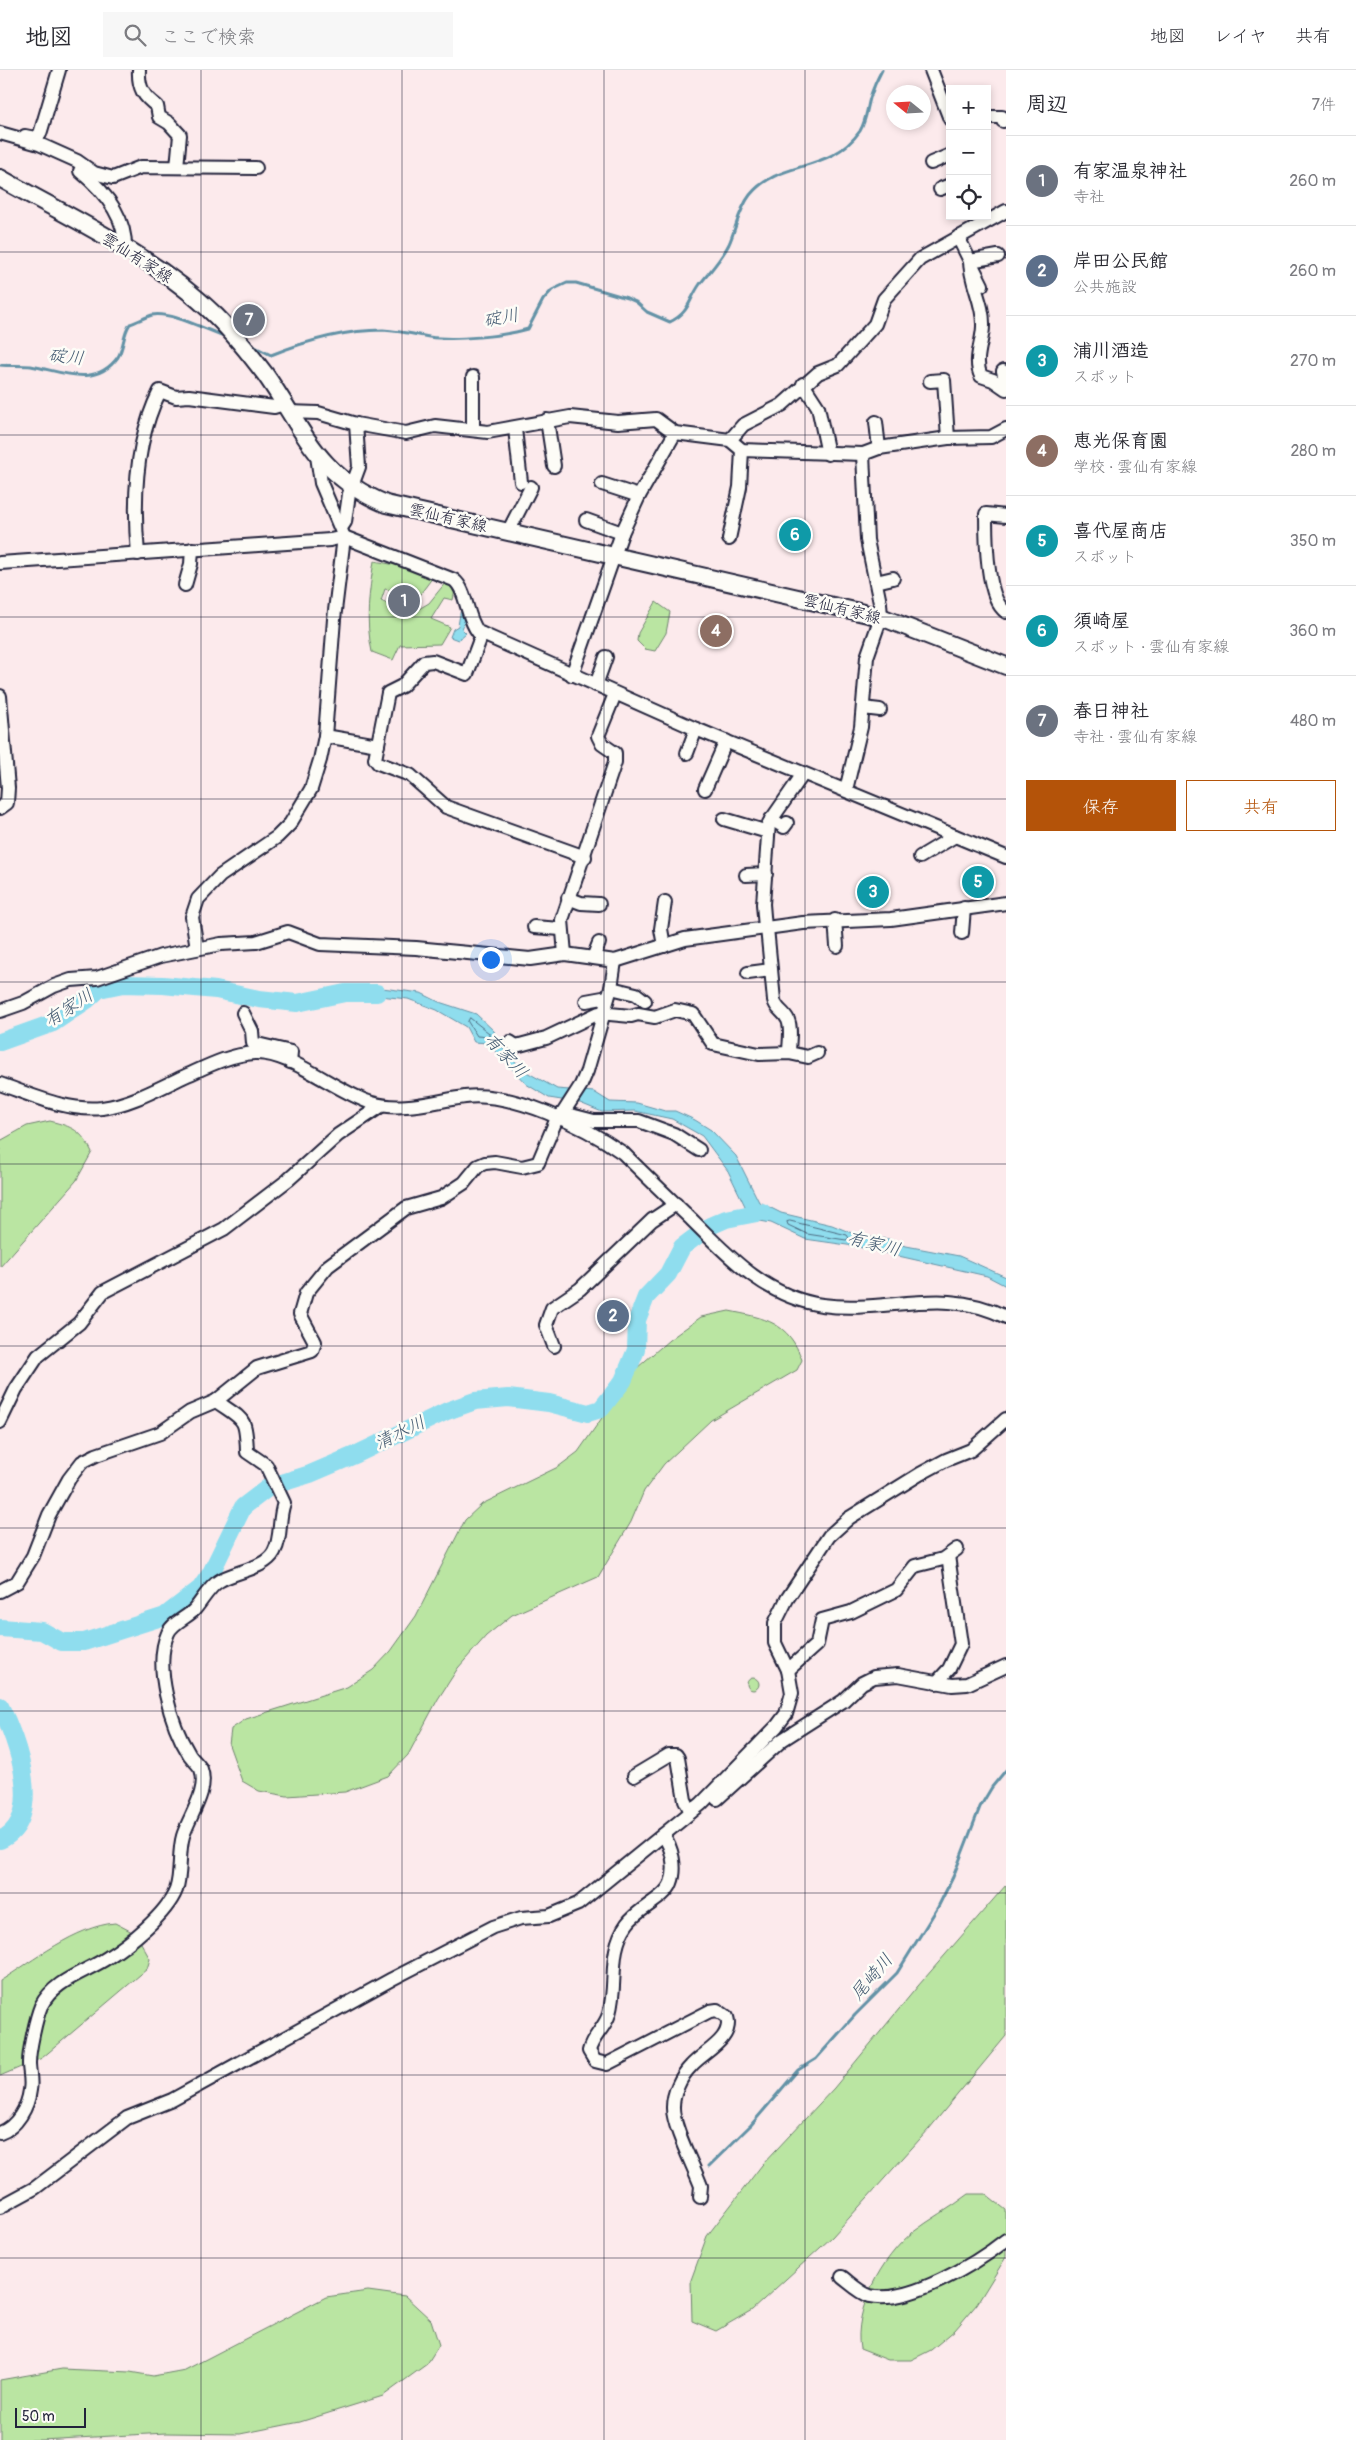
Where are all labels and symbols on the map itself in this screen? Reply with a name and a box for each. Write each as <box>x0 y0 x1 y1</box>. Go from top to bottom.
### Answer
north arrow <box>886 85 931 130</box>
street label: 雲仙有家線 <box>98 228 176 288</box>
pin: 7 <box>233 301 265 339</box>
water label: 碇川 <box>481 303 521 333</box>
water label: 碇川 <box>47 344 85 370</box>
street label: 雲仙有家線 <box>407 499 489 537</box>
pin: 6 <box>779 516 811 554</box>
pin: 1 <box>388 582 420 620</box>
street label: 雲仙有家線 <box>801 590 883 628</box>
pin: 4 <box>700 612 732 650</box>
pin: 5 <box>962 863 994 901</box>
pin: 3 <box>857 873 889 911</box>
your location <box>478 947 504 973</box>
water label: 有家川 <box>40 984 98 1032</box>
water label: 有家川 <box>479 1028 533 1084</box>
water label: 有家川 <box>845 1226 903 1262</box>
pin: 2 <box>597 1297 629 1335</box>
water label: 清水川 <box>371 1411 429 1455</box>
water label: 尾崎川 <box>846 1949 898 2005</box>
scale bar <box>15 2405 86 2428</box>

